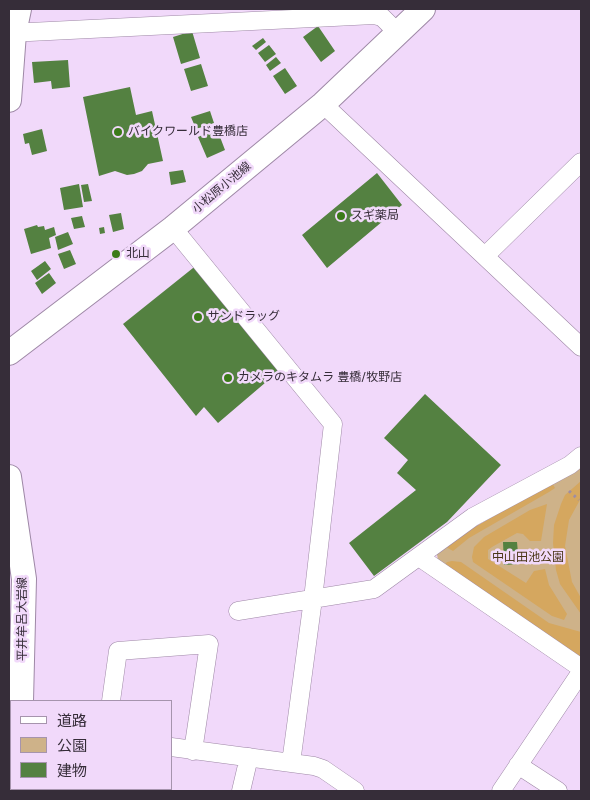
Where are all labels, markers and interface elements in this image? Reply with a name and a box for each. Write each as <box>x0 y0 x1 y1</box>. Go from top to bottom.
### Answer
place label: バイクワールド豊橋店 <box>128 125 248 139</box>
marker: バイクワールド豊橋店 <box>112 126 124 138</box>
street label: 小松原小池線 <box>190 159 254 217</box>
place label: スギ薬局 <box>351 209 399 223</box>
marker: スギ薬局 <box>335 210 347 222</box>
place label: 北山 <box>126 247 150 261</box>
marker: 北山 <box>110 248 122 260</box>
place label: サンドラッグ <box>208 310 280 324</box>
marker: サンドラッグ <box>192 311 204 323</box>
place label: カメラのキタムラ 豊橋/牧野店 <box>238 371 402 385</box>
marker: カメラのキタムラ 豊橋/牧野店 <box>222 372 234 384</box>
park label: 中山田池公園 <box>492 551 564 565</box>
street label: 平井牟呂大岩線 <box>16 577 30 661</box>
legend <box>10 700 172 790</box>
text: 道路 <box>57 711 87 731</box>
text: 公園 <box>57 736 87 756</box>
text: 建物 <box>57 761 87 781</box>

